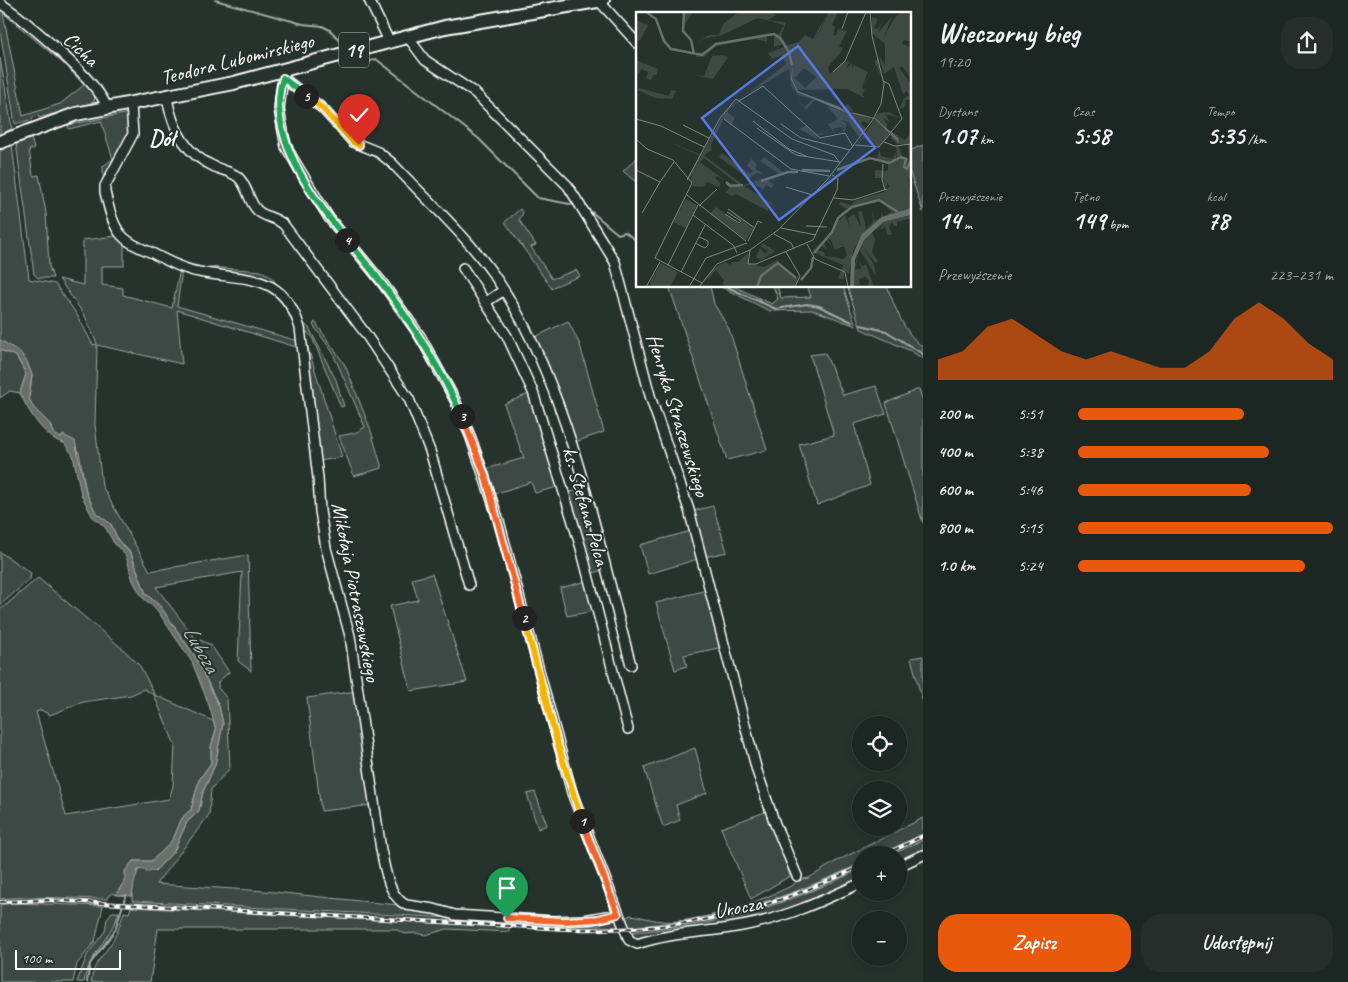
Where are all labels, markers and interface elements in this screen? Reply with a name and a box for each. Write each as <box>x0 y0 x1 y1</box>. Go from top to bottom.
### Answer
inset map <box>636 12 911 288</box>
text: Wieczorny bieg <box>938 15 1080 50</box>
button: share <box>1281 17 1333 69</box>
street label: Cicha <box>58 26 105 73</box>
street label: Teodora Lubomirskiego <box>158 27 318 91</box>
road number: 19 <box>339 32 369 68</box>
text: 19:20 <box>938 52 970 72</box>
pin: 5 <box>294 84 318 108</box>
text: 5 <box>303 88 310 105</box>
pin <box>338 94 380 145</box>
icon: check <box>345 101 373 129</box>
text: Dystans <box>938 103 978 120</box>
text: Czas <box>1072 103 1095 120</box>
text: Tempo <box>1207 103 1234 120</box>
text: 1.07 <box>938 120 977 152</box>
text: 5:58 <box>1072 120 1110 152</box>
text: 5:35 <box>1207 120 1245 152</box>
district label: Dół <box>149 125 179 153</box>
text: km <box>977 131 994 148</box>
text: /km <box>1245 131 1266 148</box>
text: Przewyższenie <box>938 188 1002 205</box>
text: Tętno <box>1072 188 1099 205</box>
text: kcal <box>1207 188 1225 205</box>
text: 14 <box>938 205 961 237</box>
text: 149 <box>1072 205 1106 237</box>
text: 78 <box>1207 205 1229 237</box>
text: m <box>961 216 972 233</box>
text: bpm <box>1106 216 1128 233</box>
pin: 4 <box>334 228 360 252</box>
text: 4 <box>344 232 351 249</box>
text: Przewyższenie <box>938 265 1011 285</box>
text: 223–231 m <box>1270 265 1333 285</box>
street label: Henryka Straszewskiego <box>641 330 716 501</box>
pin: 3 <box>450 404 474 428</box>
text: 200 m <box>938 404 973 424</box>
text: 5:51 <box>1018 404 1043 424</box>
text: 3 <box>459 408 466 425</box>
text: 400 m <box>938 442 973 462</box>
text: 5:38 <box>1018 442 1043 462</box>
street label: ks. Stefana Pelca <box>557 444 616 570</box>
text: 600 m <box>938 480 973 500</box>
text: 5:46 <box>1018 480 1043 500</box>
street label: Mikołaja Piotraszewskiego <box>326 500 386 685</box>
text: 800 m <box>938 518 973 538</box>
text: 5:15 <box>1018 518 1043 538</box>
text: 1.0 km <box>938 556 975 576</box>
text: 5:24 <box>1018 556 1043 576</box>
pin: 2 <box>512 606 536 630</box>
text: 2 <box>521 610 528 627</box>
water label: Lubcza <box>177 621 227 679</box>
map controls <box>852 716 907 966</box>
button: locate <box>852 716 907 771</box>
button: layers <box>852 781 907 836</box>
pin: 1 <box>570 808 594 834</box>
text: 1 <box>579 813 586 830</box>
button: + <box>852 846 907 901</box>
pin <box>486 867 528 918</box>
icon: arrive <box>493 874 521 902</box>
street label: Urocza <box>712 890 765 924</box>
button: − <box>852 911 907 966</box>
button: Zapisz <box>938 914 1131 972</box>
button: Udostępnij <box>1141 914 1333 972</box>
scale bar <box>15 947 121 970</box>
text: 100 m <box>22 950 52 967</box>

